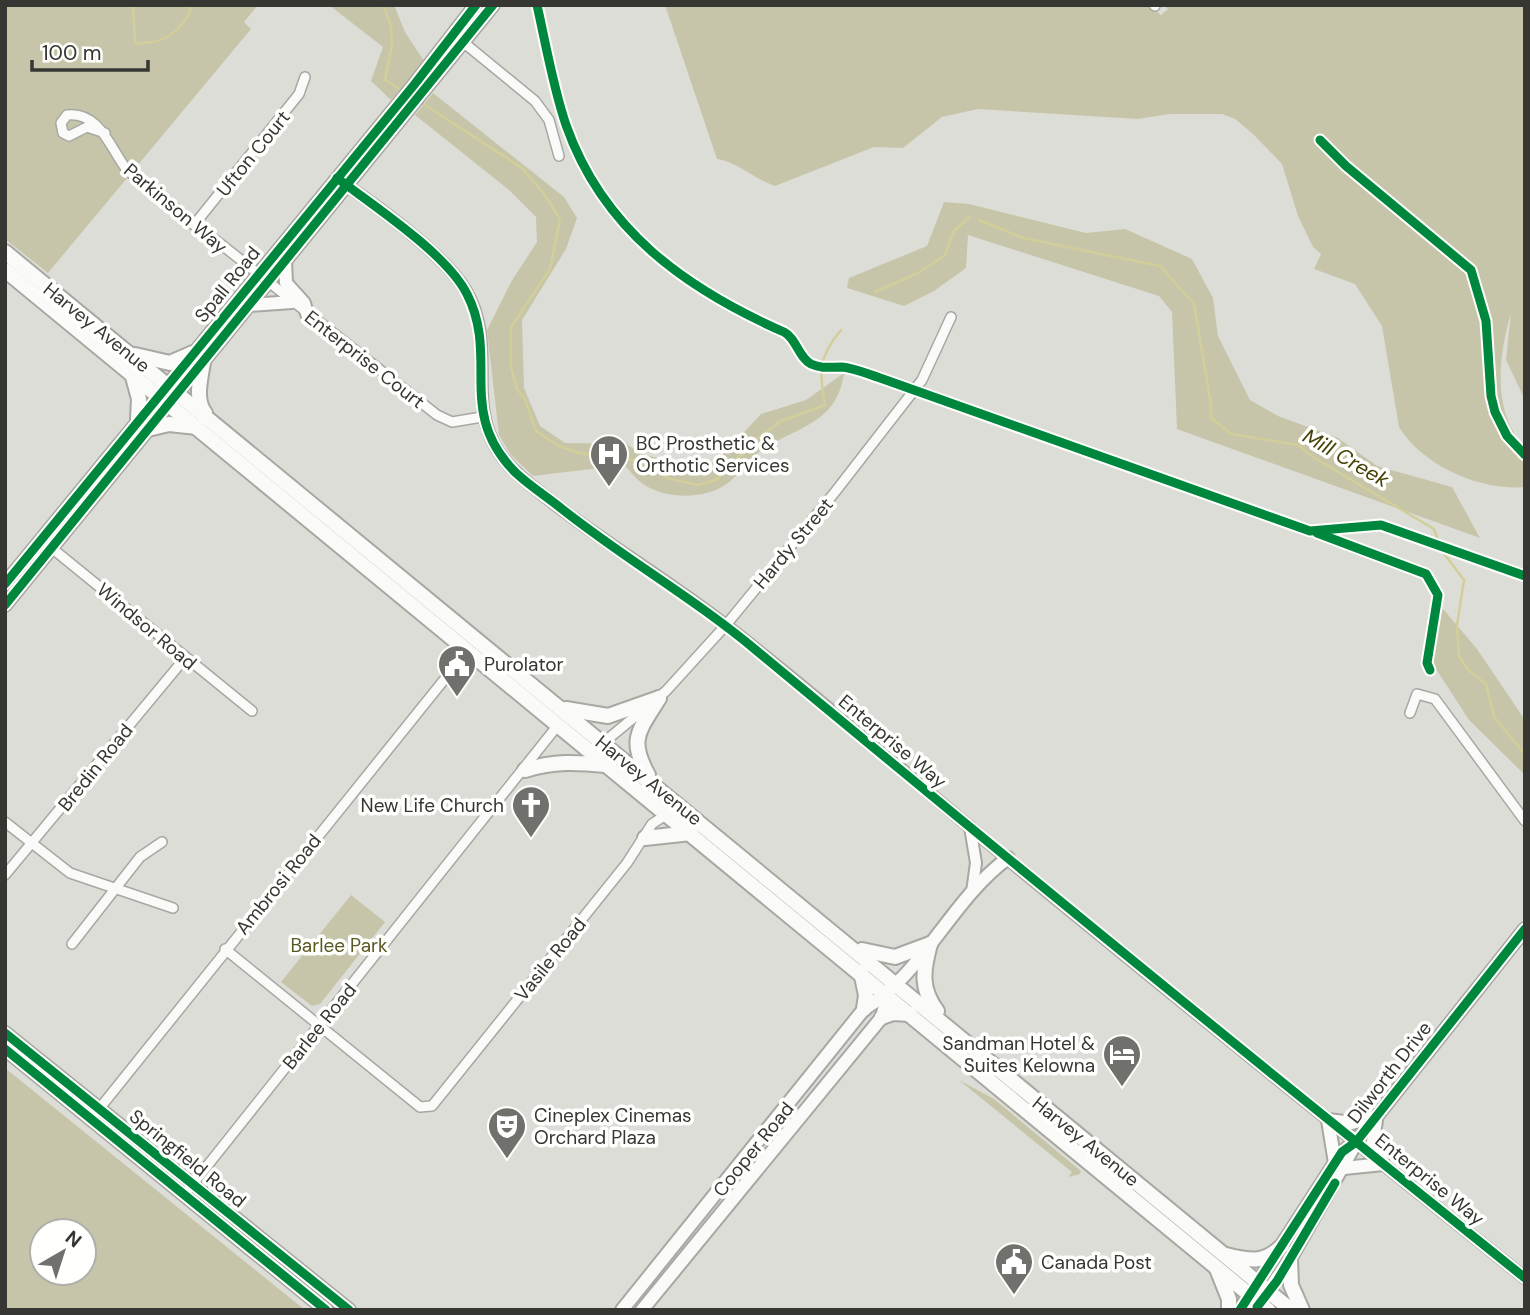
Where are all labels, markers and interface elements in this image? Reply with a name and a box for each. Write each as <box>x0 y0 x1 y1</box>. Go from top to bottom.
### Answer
scale bar <box>32 28 147 72</box>
text: 100 m <box>42 39 102 67</box>
street label: Ufton Court <box>211 105 296 201</box>
street label: Parkinson Way <box>119 158 233 259</box>
street label: Spall Road <box>189 241 266 328</box>
street label: Harvey Avenue <box>38 277 155 378</box>
street label: Enterprise Court <box>300 305 430 414</box>
water label: Mill Creek <box>1298 422 1395 494</box>
place label: BC Prosthetic & Orthotic Services <box>636 431 790 478</box>
hospital icon: BC Prosthetic & Orthotic Services <box>588 433 630 488</box>
street label: Hardy Street <box>748 493 839 594</box>
street label: Windsor Road <box>92 577 202 675</box>
public building icon: Purolator <box>436 643 478 698</box>
place label: Purolator <box>484 652 564 677</box>
street label: Enterprise Way <box>833 689 952 794</box>
street label: Bredin Road <box>52 718 138 816</box>
street label: Harvey Avenue <box>590 730 707 831</box>
church icon: New Life Church <box>510 784 552 839</box>
place label: New Life Church <box>361 793 504 818</box>
street label: Ambrosi Road <box>230 829 327 940</box>
street label: Vasile Road <box>509 912 592 1006</box>
park label: Barlee Park <box>290 933 388 958</box>
street label: Barlee Road <box>277 978 362 1075</box>
street label: Dilworth Drive <box>1342 1016 1437 1128</box>
place label: Sandman Hotel & Suites Kelowna <box>943 1031 1095 1078</box>
hotel icon: Sandman Hotel & Suites Kelowna <box>1101 1033 1143 1088</box>
street label: Harvey Avenue <box>1027 1091 1144 1192</box>
street label: Cooper Road <box>707 1097 799 1202</box>
place label: Cineplex Cinemas Orchard Plaza <box>534 1103 692 1150</box>
street label: Springfield Road <box>124 1104 251 1213</box>
theatre icon: Cineplex Cinemas Orchard Plaza <box>486 1105 528 1160</box>
street label: Enterprise Way <box>1370 1128 1490 1231</box>
north arrow <box>28 1217 98 1287</box>
text: N <box>60 1225 87 1253</box>
public building icon: Canada Post <box>993 1241 1035 1296</box>
place label: Canada Post <box>1041 1250 1152 1275</box>

